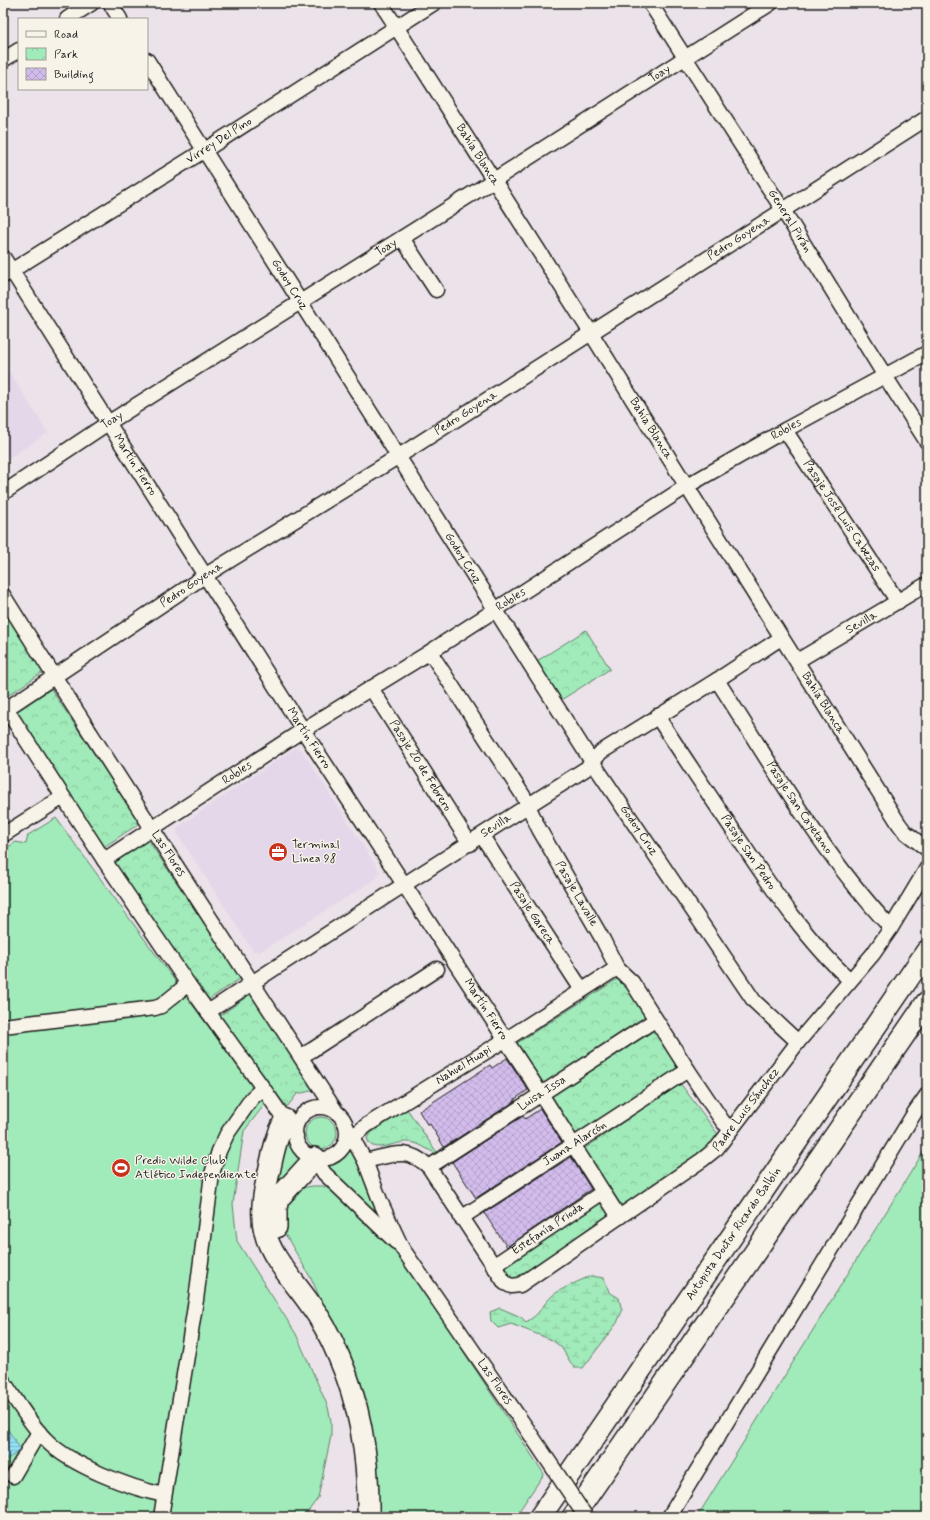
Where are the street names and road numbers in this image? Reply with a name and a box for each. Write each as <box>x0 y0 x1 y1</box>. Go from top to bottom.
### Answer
street label: Toay <box>646 61 674 87</box>
street label: Virrey Del Pino <box>183 114 255 168</box>
street label: Bahía Blanca <box>452 121 504 189</box>
street label: General Pirán <box>764 186 815 256</box>
street label: Pedro Goyena <box>704 212 774 265</box>
street label: Toay <box>372 235 400 261</box>
street label: Godoy Cruz <box>267 256 312 313</box>
street label: Pedro Goyena <box>431 387 501 439</box>
street label: Bahía Blanca <box>625 395 677 463</box>
street label: Toay <box>98 408 126 433</box>
street label: Robles <box>768 414 805 444</box>
street label: Martín Fierro <box>109 431 161 499</box>
street label: Pasaje José Luis Cabezas <box>799 457 884 575</box>
street label: Godoy Cruz <box>441 530 485 587</box>
street label: Pedro Goyena <box>157 558 226 611</box>
street label: Robles <box>493 584 529 615</box>
street label: Sevilla <box>843 607 881 638</box>
street label: Bahía Blanca <box>798 669 849 738</box>
street label: Martín Fierro <box>283 704 335 772</box>
street label: Pasaje 20 de Febrero <box>385 717 456 815</box>
street label: Robles <box>219 757 256 789</box>
street label: Pasaje San Cayetano <box>762 758 836 858</box>
street label: Godoy Cruz <box>616 802 662 859</box>
street label: Sevilla <box>477 810 515 842</box>
street label: Pasaje San Pedro <box>717 812 779 894</box>
street label: Las Flores <box>147 828 189 880</box>
street label: Pasaje Lavalle <box>551 858 602 930</box>
street label: Pasaje Gareca <box>506 878 559 949</box>
street label: Martín Fierro <box>460 976 512 1044</box>
street label: Nahuel Huapi <box>433 1042 495 1089</box>
street label: Padre Luis Sánchez <box>709 1065 783 1155</box>
street label: Luisa Issa <box>515 1072 569 1115</box>
street label: Juana Alarcón <box>540 1117 610 1170</box>
street label: Autopista Doctor Ricardo Balbín <box>682 1164 785 1304</box>
street label: Estefanía Prioda <box>509 1199 587 1259</box>
street label: Las Flores <box>473 1356 516 1408</box>

